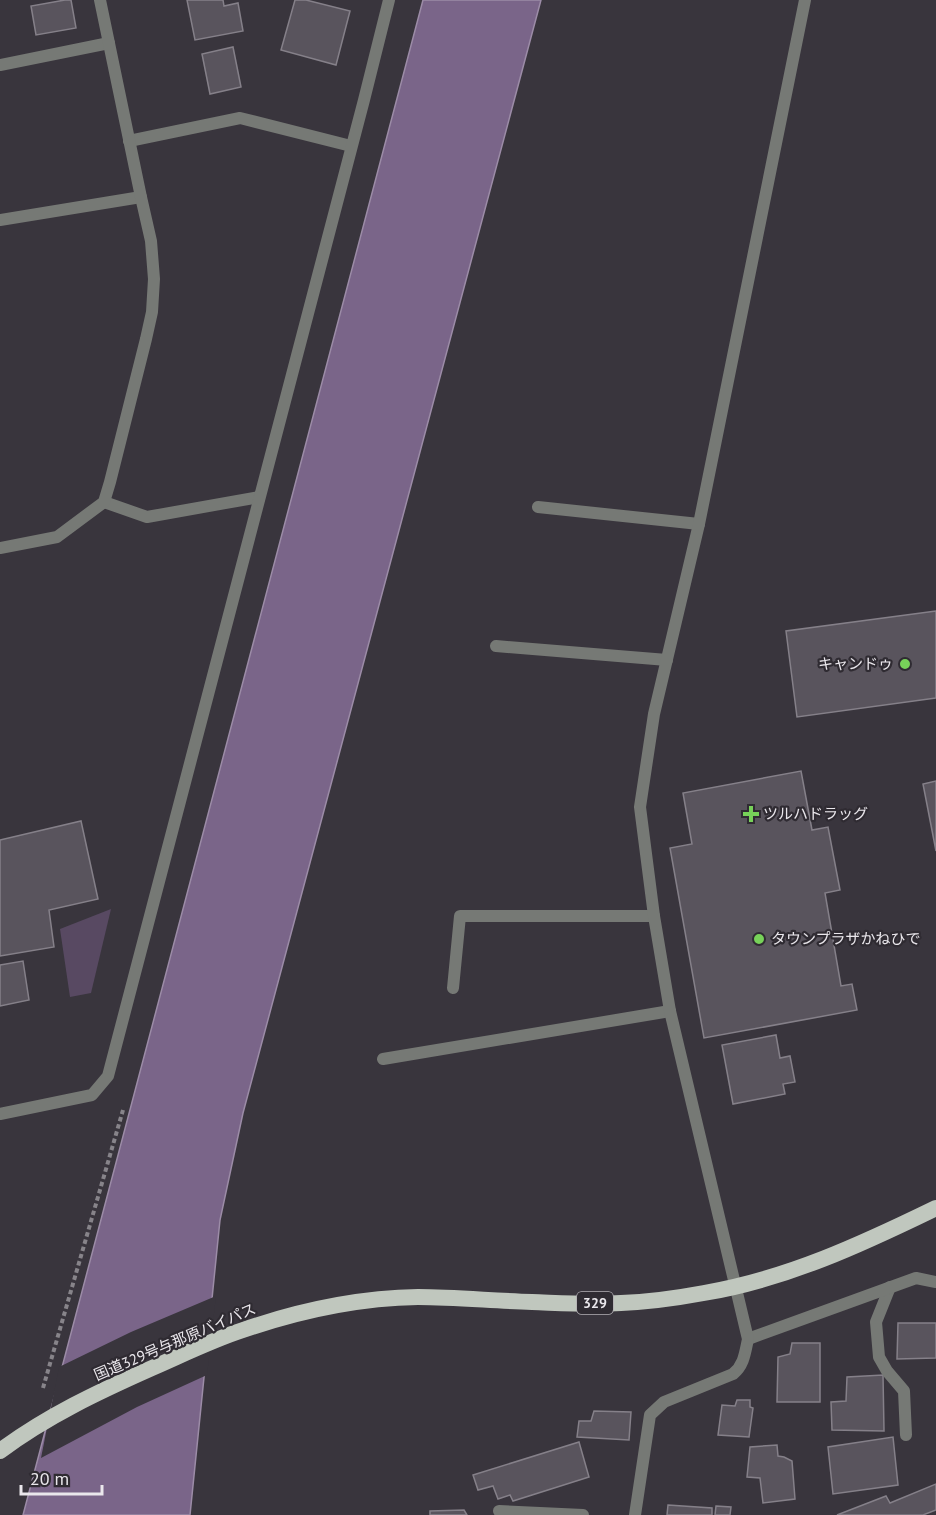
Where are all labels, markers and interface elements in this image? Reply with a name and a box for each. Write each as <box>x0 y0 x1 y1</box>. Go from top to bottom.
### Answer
place label: キャンドゥ <box>818 654 893 673</box>
marker: キャンドゥ <box>898 657 912 671</box>
place label: ツルハドラッグ <box>763 804 868 823</box>
marker: ツルハドラッグ <box>744 807 758 821</box>
place label: タウンプラザかねひで <box>771 929 921 948</box>
marker: タウンプラザかねひで <box>752 932 766 946</box>
road number: 329 <box>577 1292 613 1314</box>
street label: 国道329号与那原バイパス <box>91 1299 259 1384</box>
scale bar <box>21 1458 102 1496</box>
text: 20 m <box>30 1467 69 1490</box>

